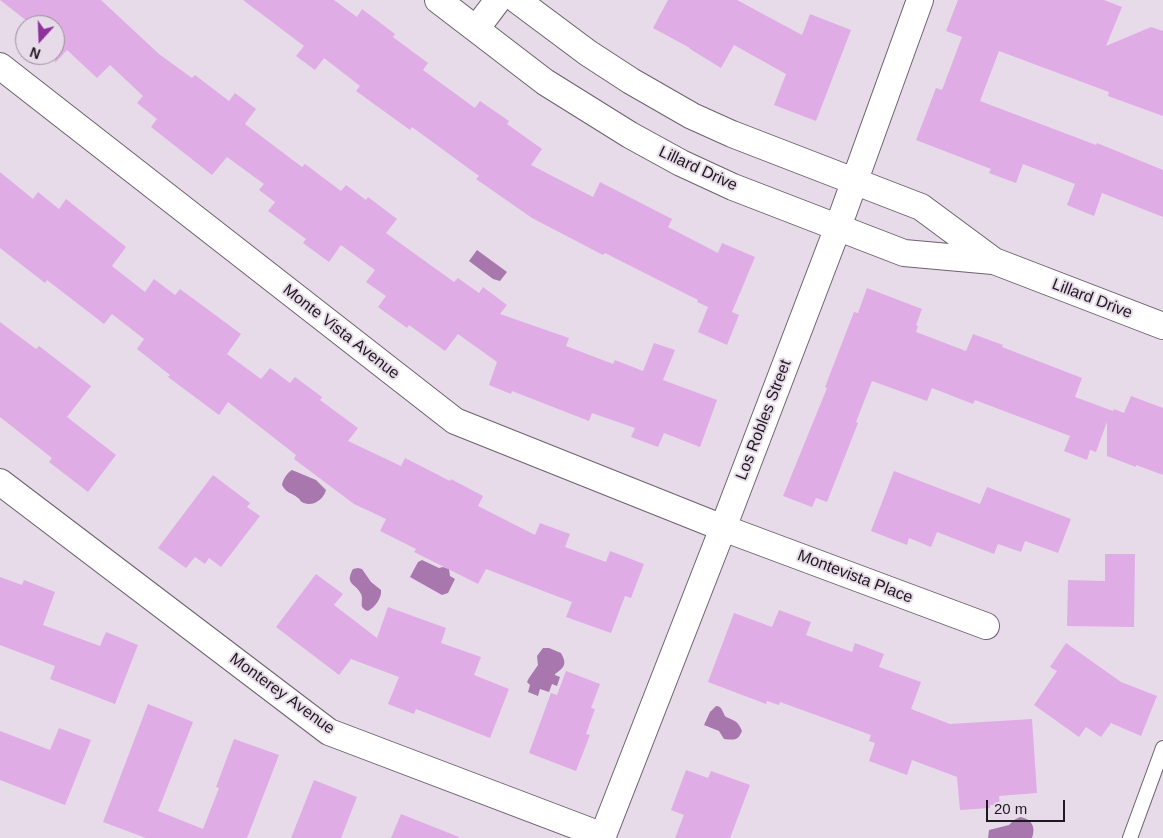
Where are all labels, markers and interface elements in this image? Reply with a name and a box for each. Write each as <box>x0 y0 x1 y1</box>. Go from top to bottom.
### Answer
north arrow <box>15 15 65 65</box>
text: N <box>28 44 43 62</box>
street label: Lillard Drive <box>656 142 740 196</box>
street label: Lillard Drive <box>1049 275 1135 323</box>
street label: Monte Vista Avenue <box>279 281 403 383</box>
street label: Los Robles Street <box>732 357 796 483</box>
street label: Montevista Place <box>795 546 915 608</box>
street label: Monterey Avenue <box>226 649 338 739</box>
scale bar <box>988 790 1067 822</box>
text: 20 m <box>994 800 1027 817</box>

